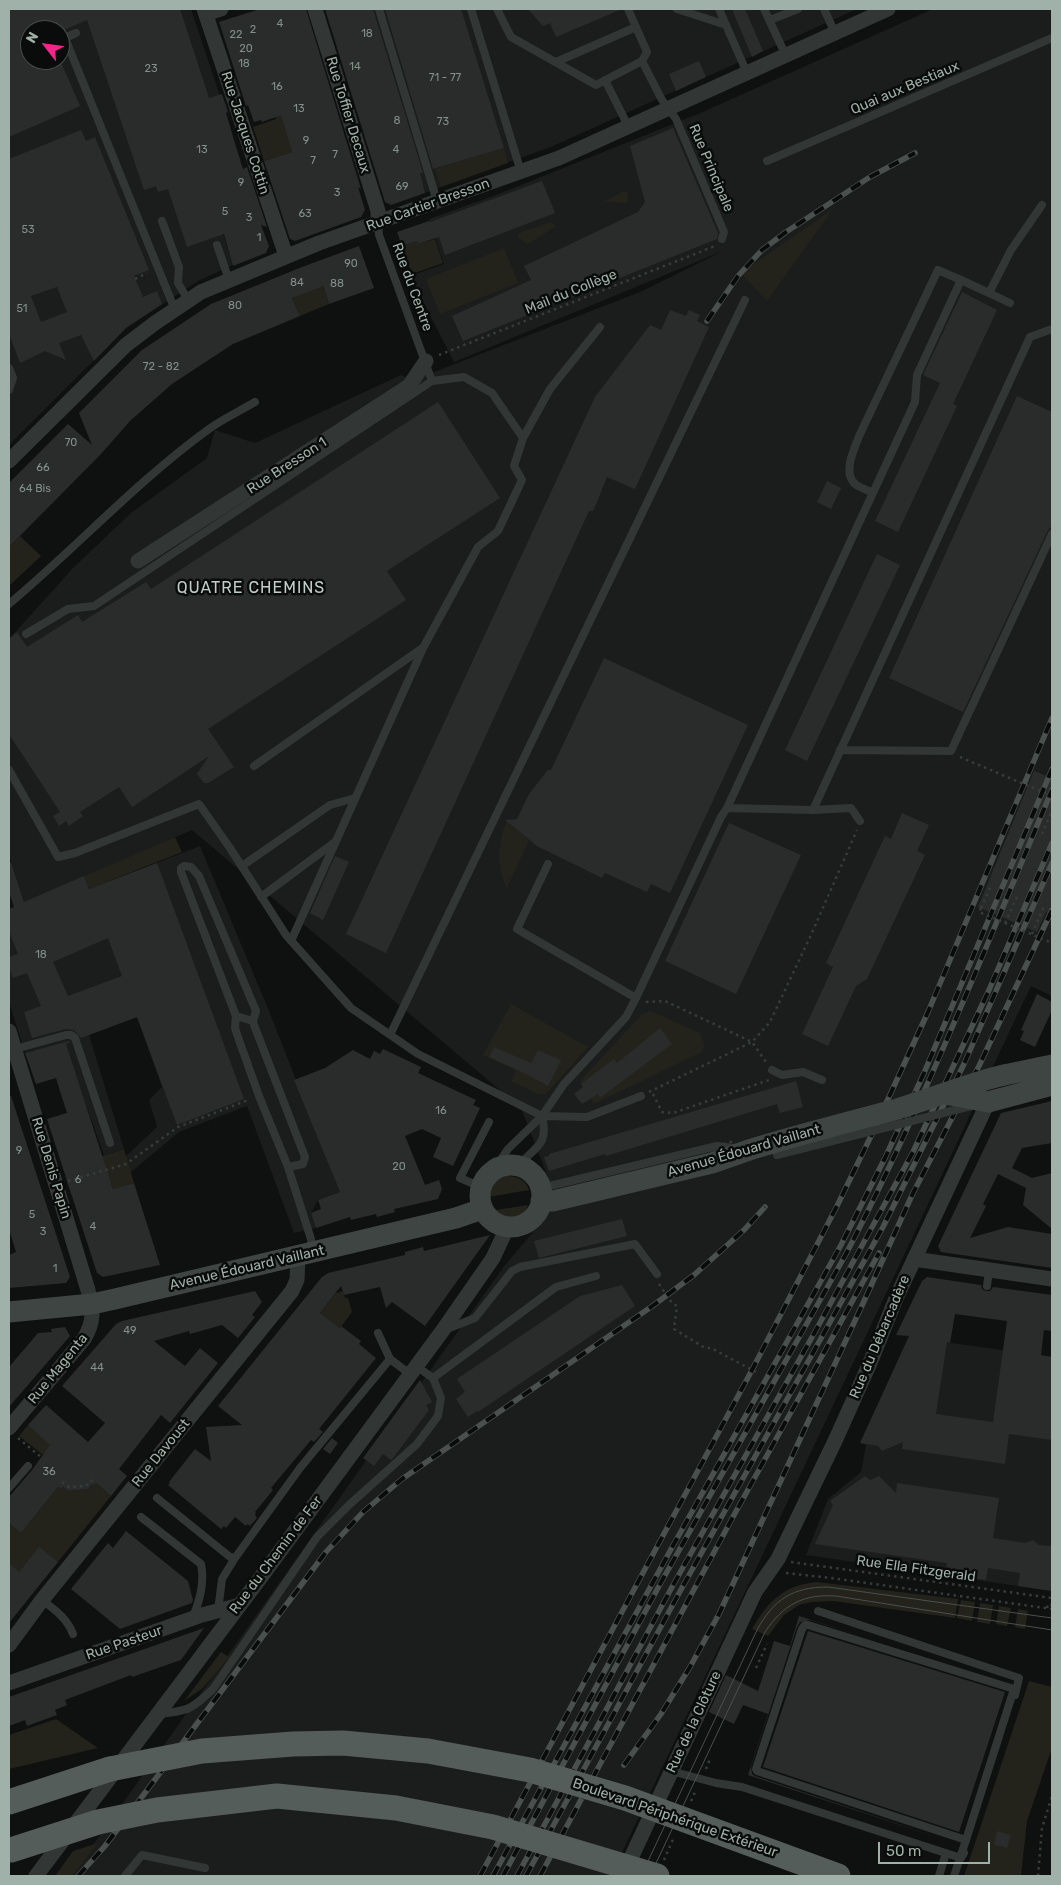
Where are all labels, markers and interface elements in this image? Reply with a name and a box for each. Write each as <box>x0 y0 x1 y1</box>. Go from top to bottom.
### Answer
house number: 4 <box>277 17 283 31</box>
north arrow <box>20 20 70 70</box>
house number: 2 <box>250 23 256 37</box>
house number: 18 <box>361 27 373 41</box>
house number: 22 <box>230 28 242 42</box>
text: N <box>23 29 42 46</box>
house number: 20 <box>239 42 253 56</box>
street label: Rue Toffier Decaux <box>322 55 374 175</box>
house number: 18 <box>238 57 250 71</box>
street label: Quai aux Bestiaux <box>848 58 962 118</box>
house number: 14 <box>349 60 361 74</box>
house number: 23 <box>144 62 158 76</box>
street label: Rue Jacques Cottin <box>217 69 273 197</box>
house number: 71 - 77 <box>429 71 461 85</box>
house number: 16 <box>271 80 283 94</box>
house number: 13 <box>293 102 305 116</box>
house number: 8 <box>394 114 400 128</box>
house number: 73 <box>437 115 449 129</box>
street label: Rue Principale <box>685 122 737 214</box>
house number: 9 <box>303 134 309 148</box>
house number: 13 <box>196 143 208 157</box>
house number: 4 <box>393 143 399 157</box>
house number: 7 <box>332 148 338 162</box>
house number: 7 <box>310 154 316 168</box>
street label: Rue Cartier Bresson <box>364 175 492 235</box>
house number: 9 <box>238 176 244 190</box>
house number: 69 <box>395 180 409 194</box>
house number: 3 <box>334 186 340 200</box>
house number: 5 <box>222 205 228 219</box>
house number: 63 <box>298 207 312 221</box>
house number: 3 <box>246 211 252 225</box>
house number: 53 <box>21 223 35 237</box>
house number: 1 <box>257 231 261 245</box>
street label: Rue du Centre <box>388 240 436 334</box>
house number: 90 <box>344 257 358 271</box>
street label: Mail du Collège <box>523 266 619 318</box>
house number: 84 <box>290 276 304 290</box>
house number: 88 <box>330 277 344 291</box>
house number: 80 <box>228 299 242 313</box>
house number: 51 <box>16 302 28 316</box>
house number: 72 - 82 <box>143 360 179 374</box>
street label: Rue Bresson 1 <box>244 434 330 498</box>
house number: 70 <box>65 436 77 450</box>
house number: 66 <box>36 461 50 475</box>
house number: 64 Bis <box>19 482 51 496</box>
district label: QUATRE CHEMINS <box>175 578 327 598</box>
house number: 18 <box>35 948 47 962</box>
house number: 16 <box>435 1104 447 1118</box>
street label: Rue Denis Papin <box>28 1115 74 1221</box>
street label: Avenue Édouard Vaillant <box>666 1121 822 1181</box>
house number: 9 <box>16 1144 22 1158</box>
house number: 20 <box>392 1160 406 1174</box>
house number: 6 <box>75 1173 81 1187</box>
house number: 5 <box>29 1208 35 1222</box>
house number: 4 <box>90 1220 96 1234</box>
house number: 3 <box>40 1225 46 1239</box>
street label: Avenue Édouard Vaillant <box>168 1242 326 1294</box>
house number: 1 <box>53 1262 57 1276</box>
street label: Rue du Débarcadère <box>846 1273 914 1401</box>
house number: 49 <box>123 1324 137 1338</box>
street label: Rue Magenta <box>25 1330 91 1408</box>
house number: 44 <box>90 1361 104 1375</box>
street label: Rue Davoust <box>128 1416 194 1490</box>
house number: 36 <box>42 1465 56 1479</box>
street label: Rue du Chemin de Fer <box>226 1493 326 1617</box>
street label: Rue Ella Fitzgerald <box>855 1552 977 1586</box>
street label: Rue Pasteur <box>84 1622 164 1664</box>
street label: Rue de la Clôture <box>663 1668 725 1776</box>
street label: Boulevard Périphérique Extérieur <box>570 1775 780 1861</box>
scale bar <box>881 1832 994 1864</box>
text: 50 m <box>886 1842 921 1860</box>

